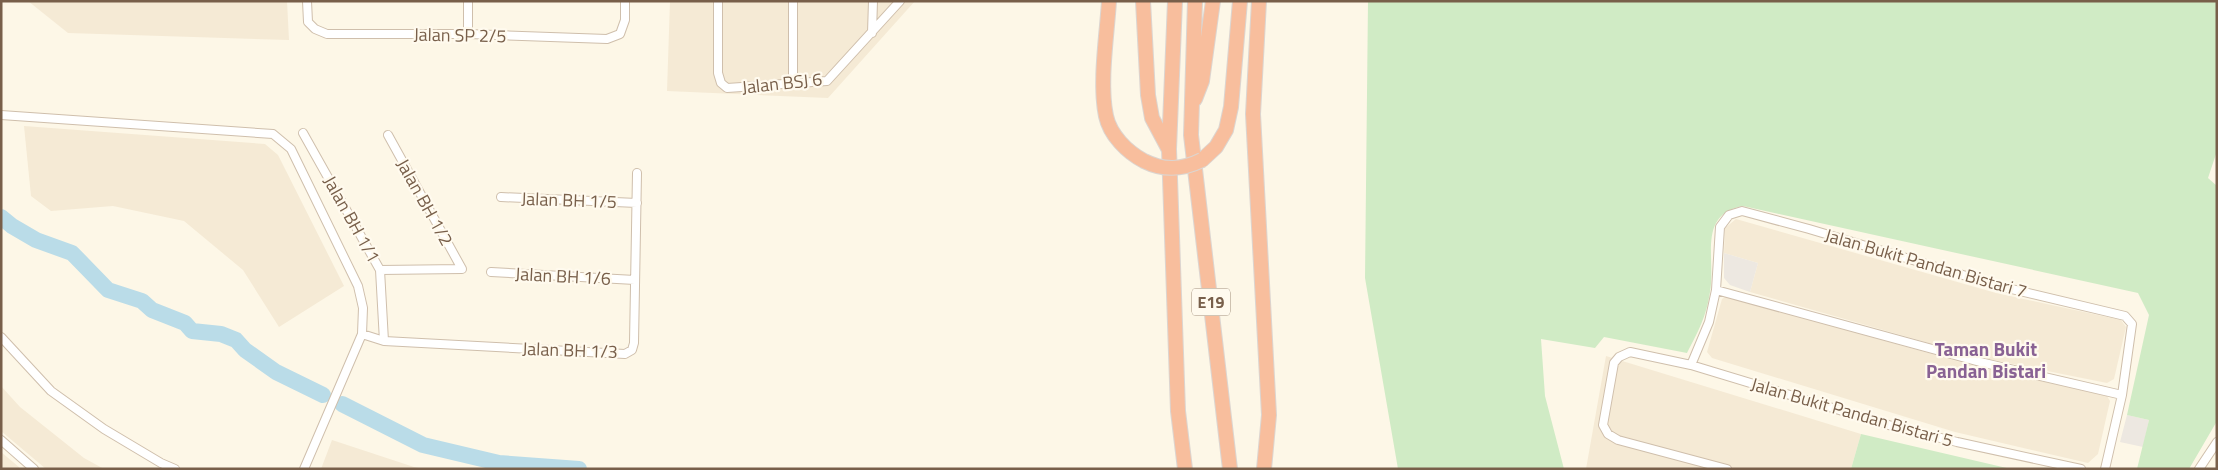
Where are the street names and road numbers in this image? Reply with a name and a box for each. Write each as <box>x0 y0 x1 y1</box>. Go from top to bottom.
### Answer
street label: Jalan SP 2/5 <box>413 21 507 49</box>
street label: Jalan BSJ 6 <box>740 65 824 101</box>
street label: Jalan BH 1/2 <box>390 154 460 250</box>
street label: Jalan BH 1/1 <box>317 171 387 267</box>
street label: Jalan BH 1/5 <box>521 185 617 215</box>
street label: Jalan Bukit Pandan Bistari 7 <box>1822 221 2030 305</box>
street label: Jalan BH 1/6 <box>514 260 612 292</box>
road number: E19 <box>1192 288 1230 316</box>
street label: Jalan BH 1/3 <box>522 335 618 365</box>
street label: Jalan Bukit Pandan Bistari 5 <box>1748 370 1956 454</box>

